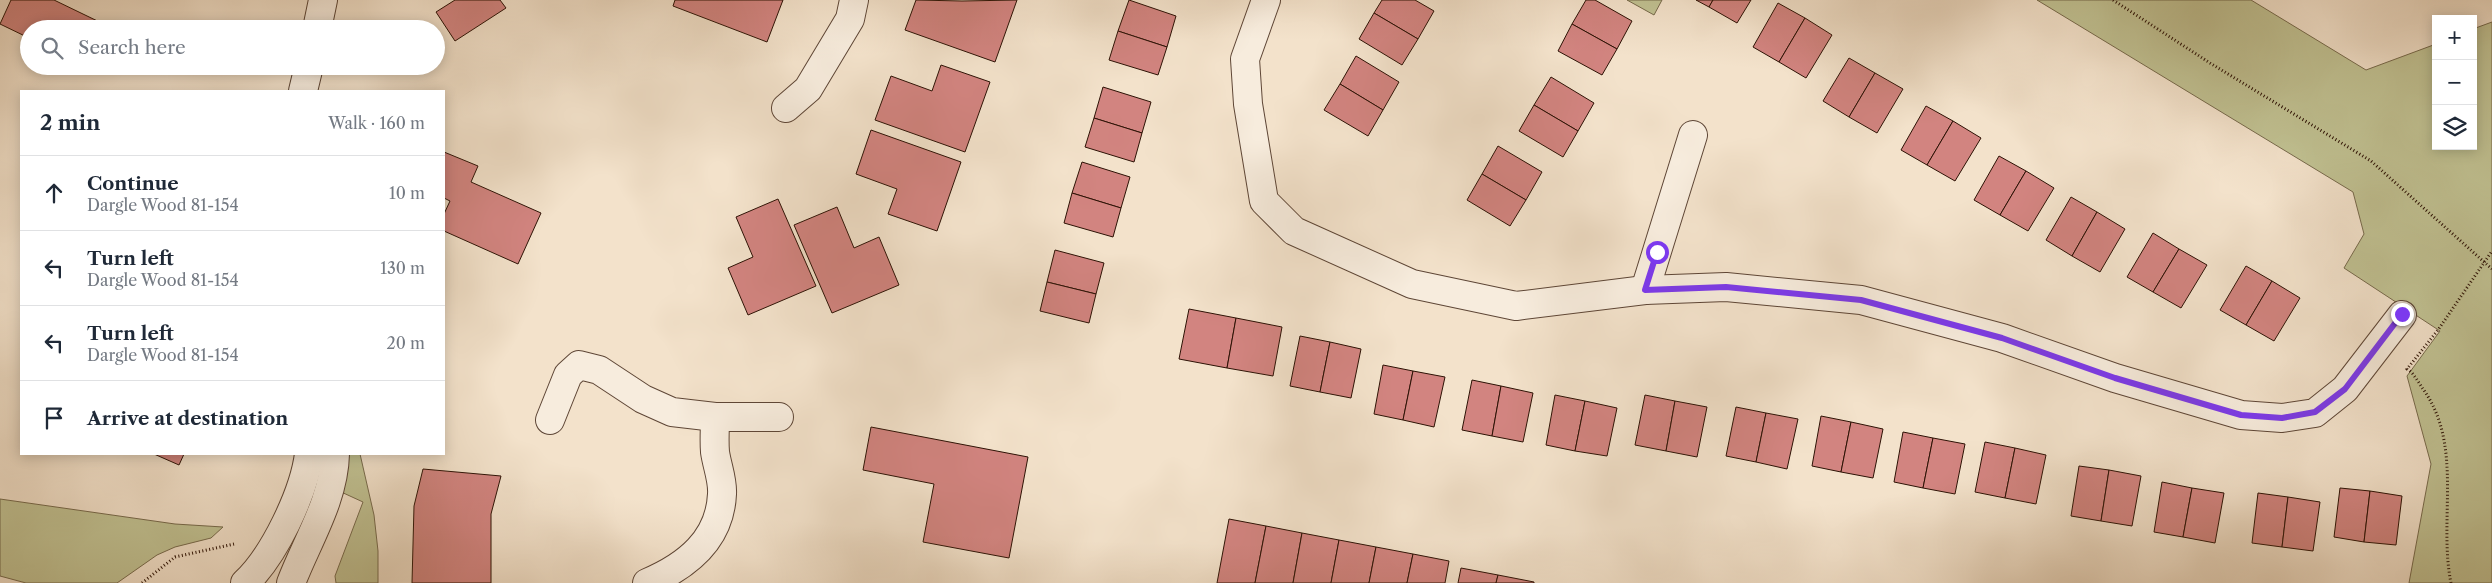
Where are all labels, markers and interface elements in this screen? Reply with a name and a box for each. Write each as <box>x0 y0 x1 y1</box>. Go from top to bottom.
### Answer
map controls <box>2432 15 2477 150</box>
button: + <box>2432 15 2477 60</box>
search box <box>20 20 445 75</box>
icon: search <box>38 34 66 62</box>
text: Search here <box>78 36 186 59</box>
button: − <box>2432 60 2477 105</box>
button: layers <box>2432 105 2477 150</box>
text: 2 min <box>40 110 100 135</box>
text: Walk · 160 m <box>328 113 425 133</box>
text: Continue <box>87 172 179 195</box>
icon: ahead <box>40 179 68 207</box>
text: 10 m <box>389 183 425 203</box>
text: Dargle Wood 81-154 <box>87 195 239 215</box>
route start <box>1646 241 1669 264</box>
text: Turn left <box>87 247 174 270</box>
icon: left <box>40 254 68 282</box>
text: 130 m <box>380 258 425 278</box>
text: Dargle Wood 81-154 <box>87 270 239 290</box>
route end <box>2391 303 2414 326</box>
text: Turn left <box>87 322 174 345</box>
icon: left <box>40 329 68 357</box>
text: 20 m <box>386 333 425 353</box>
text: Dargle Wood 81-154 <box>87 345 239 365</box>
icon: arrive <box>40 404 68 432</box>
text: Arrive at destination <box>87 407 288 430</box>

